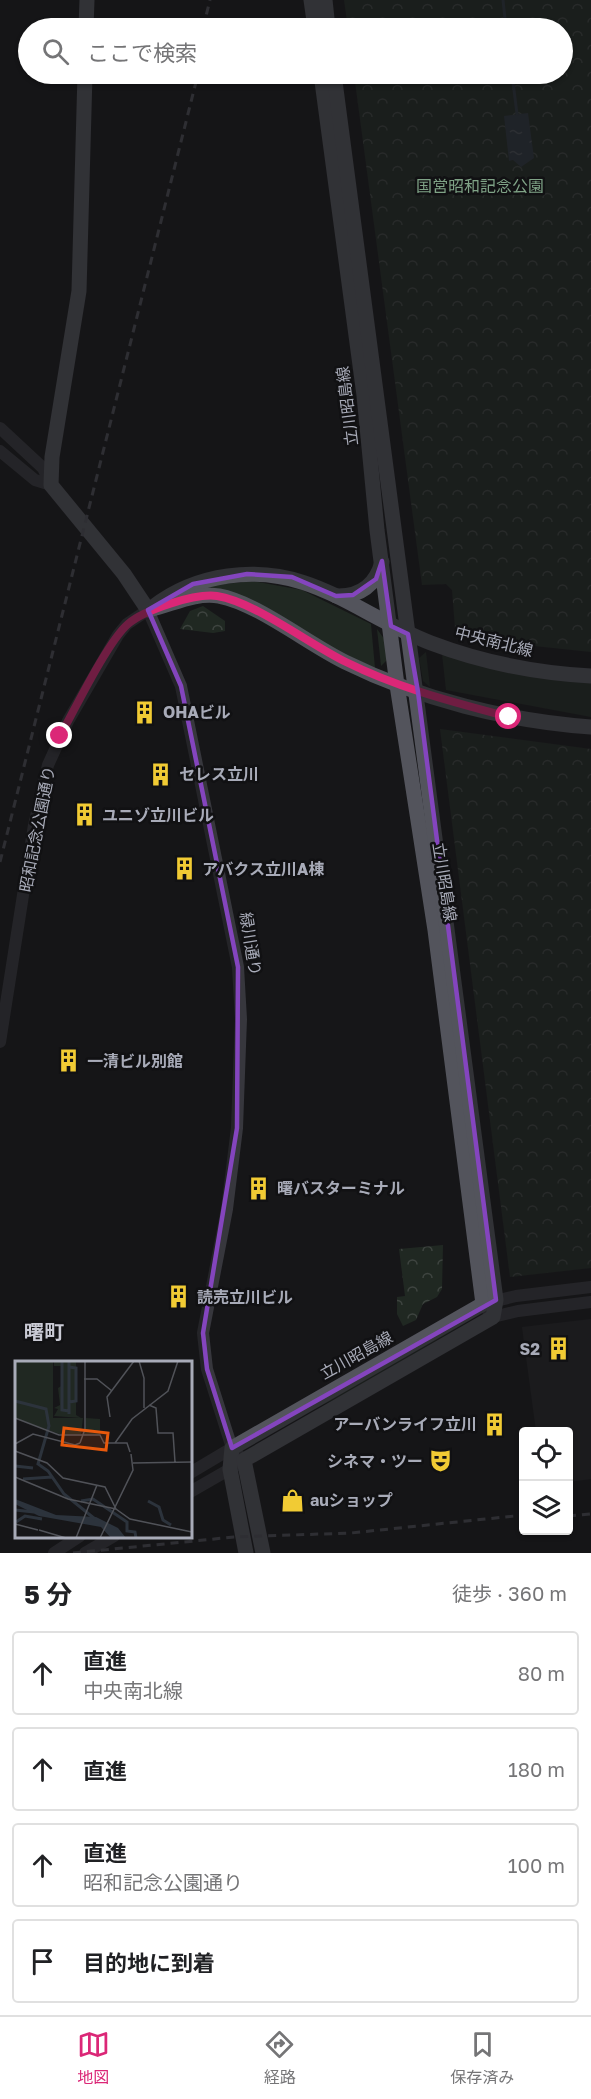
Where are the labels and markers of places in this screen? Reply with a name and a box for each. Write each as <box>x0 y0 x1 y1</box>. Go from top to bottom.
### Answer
building icon: OHAビル <box>132 699 158 725</box>
place label: OHAビル <box>163 702 231 722</box>
building icon: セレス立川 <box>148 761 174 787</box>
place label: セレス立川 <box>179 764 259 784</box>
building icon: ユニゾ立川ビル <box>71 802 97 828</box>
place label: ユニゾ立川ビル <box>102 805 214 825</box>
building icon: アバクス立川A棟 <box>171 856 197 882</box>
place label: アバクス立川A棟 <box>202 859 324 879</box>
building icon: 一清ビル別館 <box>56 1048 82 1074</box>
place label: 一清ビル別館 <box>87 1051 183 1071</box>
building icon: 曙バスターミナル <box>246 1175 272 1201</box>
place label: 曙バスターミナル <box>277 1178 405 1198</box>
building icon: 読売立川ビル <box>166 1284 192 1310</box>
place label: 読売立川ビル <box>197 1287 293 1307</box>
building icon: S2 <box>545 1336 571 1362</box>
place label: S2 <box>520 1339 540 1359</box>
building icon: アーバンライフ立川 <box>482 1411 508 1437</box>
place label: アーバンライフ立川 <box>333 1414 477 1434</box>
theatre icon: シネマ・ツー <box>428 1448 454 1474</box>
place label: シネマ・ツー <box>327 1451 423 1471</box>
shop icon: auショップ <box>279 1487 305 1513</box>
place label: auショップ <box>310 1490 393 1510</box>

